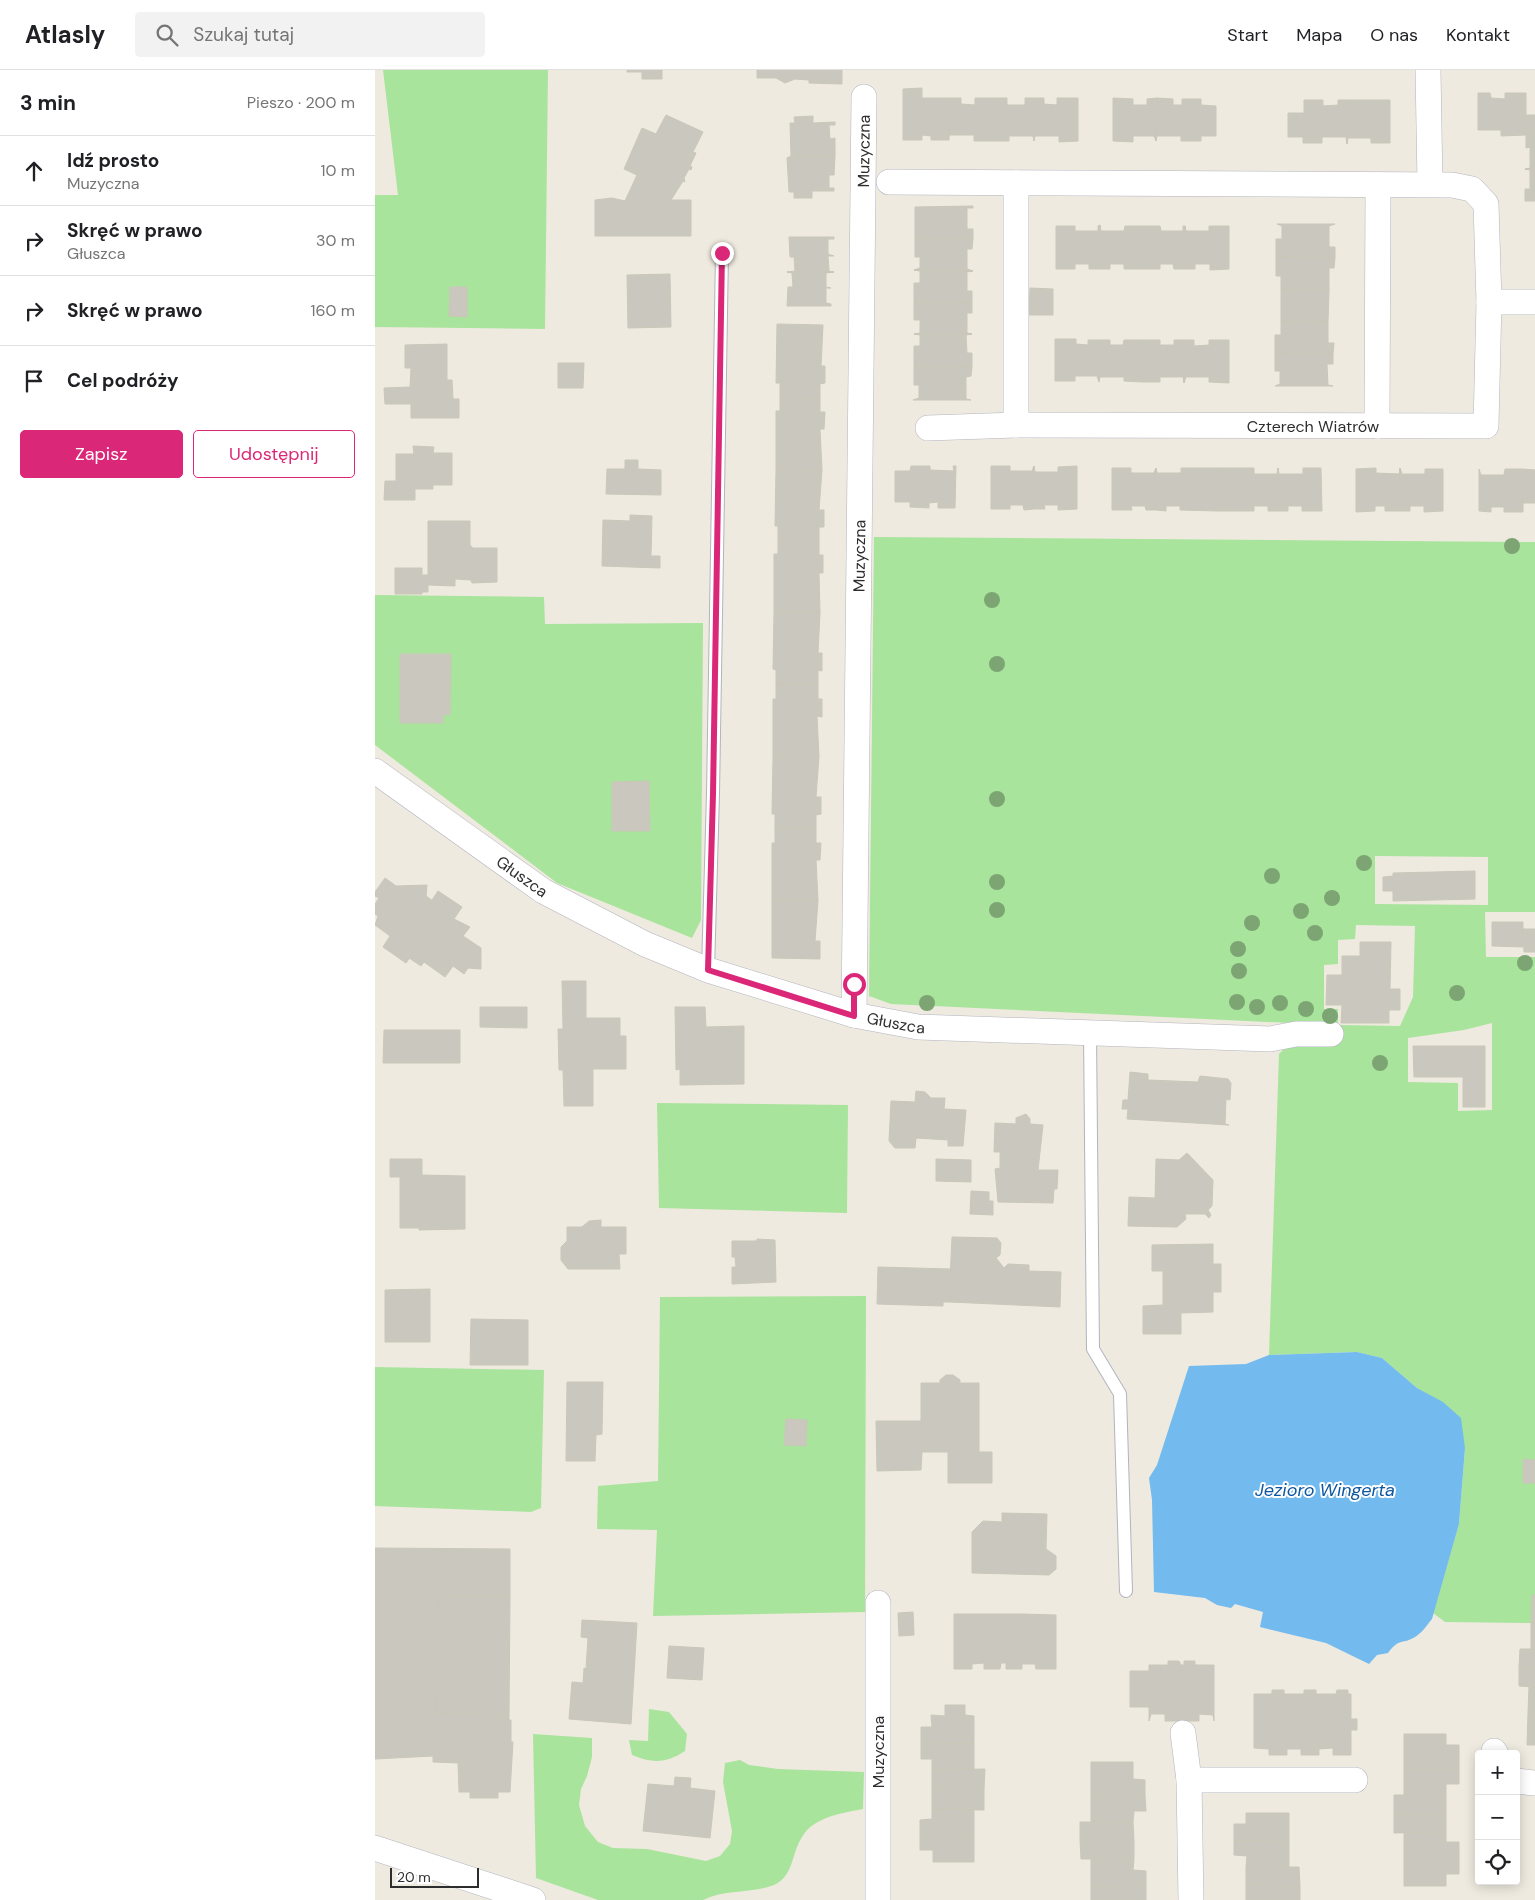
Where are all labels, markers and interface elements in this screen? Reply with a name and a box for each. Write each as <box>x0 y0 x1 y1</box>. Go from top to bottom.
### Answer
search box <box>135 12 485 57</box>
text: Atlasly <box>25 19 105 50</box>
icon: search <box>153 21 181 49</box>
text: Szukaj tutaj <box>193 22 294 47</box>
text: Start <box>1227 23 1268 47</box>
text: Mapa <box>1296 23 1342 47</box>
text: O nas <box>1370 23 1418 47</box>
text: Kontakt <box>1446 23 1510 47</box>
text: 3 min <box>20 89 76 117</box>
text: Pieszo · 200 m <box>247 92 355 113</box>
street label: Muzyczna <box>853 115 875 187</box>
text: Idź prosto <box>67 148 159 173</box>
icon: ahead <box>20 157 48 185</box>
text: 10 m <box>321 160 355 181</box>
text: Muzyczna <box>67 173 139 194</box>
text: Skręć w prawo <box>67 218 203 243</box>
icon: right <box>20 227 48 255</box>
text: 30 m <box>316 230 355 251</box>
route end <box>711 242 734 265</box>
text: Głuszca <box>67 243 126 264</box>
icon: right <box>20 297 48 325</box>
text: Skręć w prawo <box>67 298 203 323</box>
text: 160 m <box>311 300 355 321</box>
icon: arrive <box>20 367 48 395</box>
text: Cel podróży <box>67 368 178 393</box>
street label: Czterech Wiatrów <box>1247 416 1379 437</box>
button: Zapisz <box>20 430 183 478</box>
button: Udostępnij <box>193 430 355 478</box>
street label: Muzyczna <box>849 520 870 592</box>
street label: Głuszca <box>492 851 552 902</box>
route start <box>843 973 866 996</box>
street label: Głuszca <box>865 1008 925 1038</box>
water label: Jezioro Wingerta <box>1255 1478 1395 1502</box>
street label: Muzyczna <box>868 1716 889 1788</box>
map controls <box>1475 1750 1520 1885</box>
button: + <box>1475 1750 1520 1795</box>
button: − <box>1475 1795 1520 1840</box>
button: locate <box>1475 1840 1520 1885</box>
scale bar <box>390 1865 479 1888</box>
text: 20 m <box>397 1868 431 1886</box>

